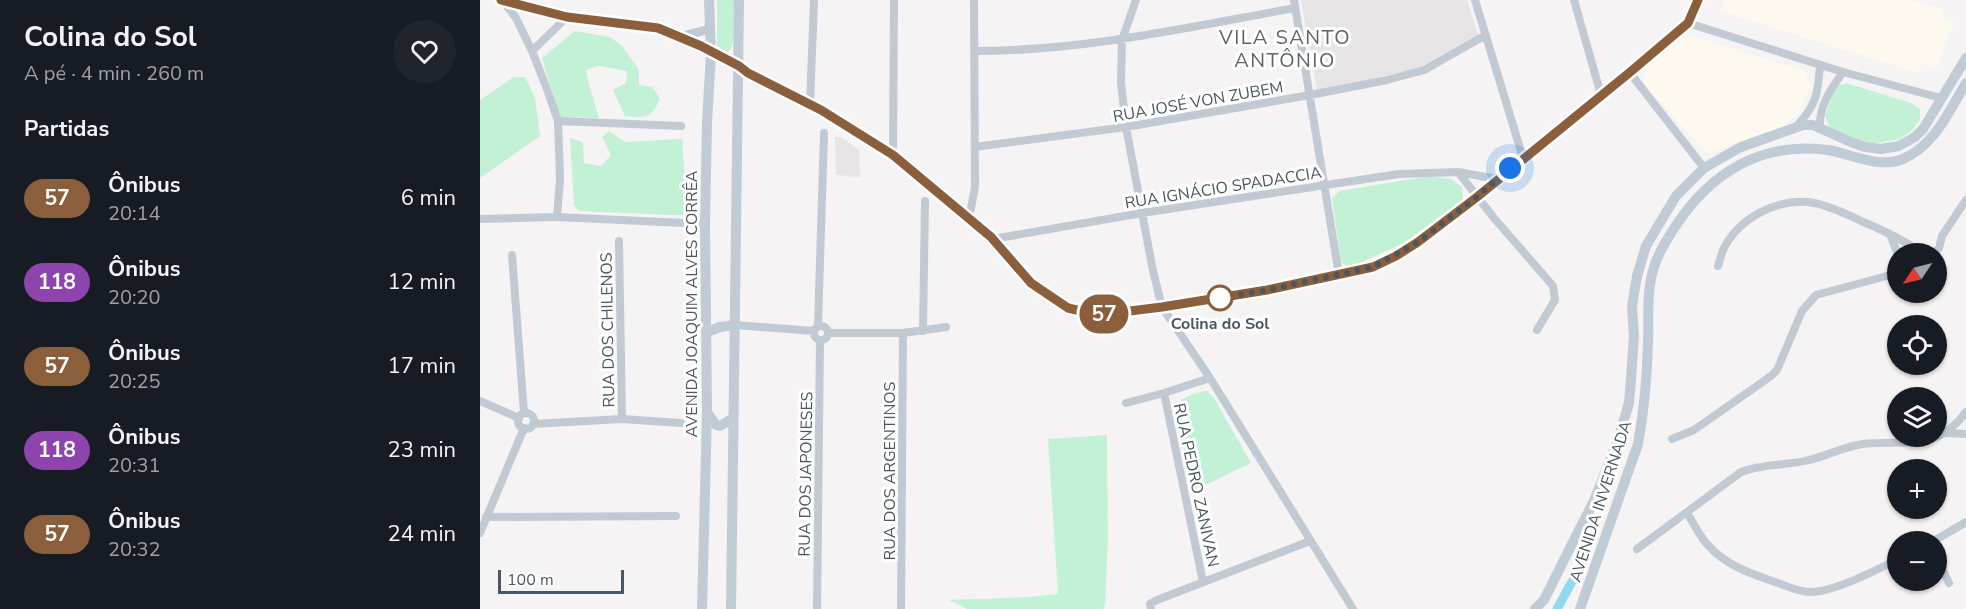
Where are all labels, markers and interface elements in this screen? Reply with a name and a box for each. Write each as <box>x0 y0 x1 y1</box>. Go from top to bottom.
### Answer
text: Colina do Sol <box>24 18 197 56</box>
button: heart <box>393 20 456 83</box>
district label: VILA SANTO ANTÔNIO <box>1218 24 1351 74</box>
text: A pé · 4 min · 260 m <box>24 60 204 87</box>
street label: RUA JOSÉ VON ZUBEM <box>1111 76 1285 128</box>
text: Partidas <box>24 114 109 144</box>
your location <box>1495 153 1525 183</box>
street label: RUA IGNÁCIO SPADACCIA <box>1123 162 1323 214</box>
text: Ônibus <box>108 170 180 200</box>
street label: AVENIDA JOAQUIM ALVES CORRÊA <box>681 170 703 437</box>
text: 6 min <box>401 183 456 213</box>
text: 57 <box>44 184 70 212</box>
text: 20:14 <box>108 200 161 227</box>
north arrow <box>1887 243 1947 303</box>
map controls <box>1887 243 1947 591</box>
street label: RUA DOS CHILENOS <box>596 252 620 408</box>
text: Ônibus <box>108 254 180 284</box>
text: 12 min <box>388 267 456 297</box>
text: 118 <box>38 268 76 296</box>
text: 20:20 <box>108 284 161 311</box>
marker: Colina do Sol <box>1207 285 1233 311</box>
line badge: 57 <box>1077 294 1131 334</box>
text: 57 <box>1091 300 1117 328</box>
place label: Colina do Sol <box>1171 313 1269 335</box>
button: locate <box>1887 315 1947 375</box>
text: Ônibus <box>108 338 180 368</box>
text: 17 min <box>388 351 456 381</box>
text: 57 <box>44 352 70 380</box>
text: 20:25 <box>108 368 161 395</box>
street label: RUA DOS ARGENTINOS <box>879 381 901 560</box>
button: layers <box>1887 387 1947 447</box>
street label: RUA DOS JAPONESES <box>794 391 818 557</box>
street label: RUA PEDRO ZANIVAN <box>1168 401 1224 569</box>
street label: AVENIDA INVERNADA <box>1564 418 1638 585</box>
text: Ônibus <box>108 422 180 452</box>
text: 23 min <box>388 435 456 465</box>
text: 118 <box>38 436 76 464</box>
text: 20:31 <box>108 452 161 479</box>
button: + <box>1887 459 1947 519</box>
text: Ônibus <box>108 506 180 536</box>
text: 24 min <box>388 519 456 549</box>
text: 57 <box>44 520 70 548</box>
button: − <box>1887 531 1947 591</box>
text: 20:32 <box>108 536 161 563</box>
scale bar <box>498 567 624 594</box>
text: 100 m <box>507 569 554 591</box>

